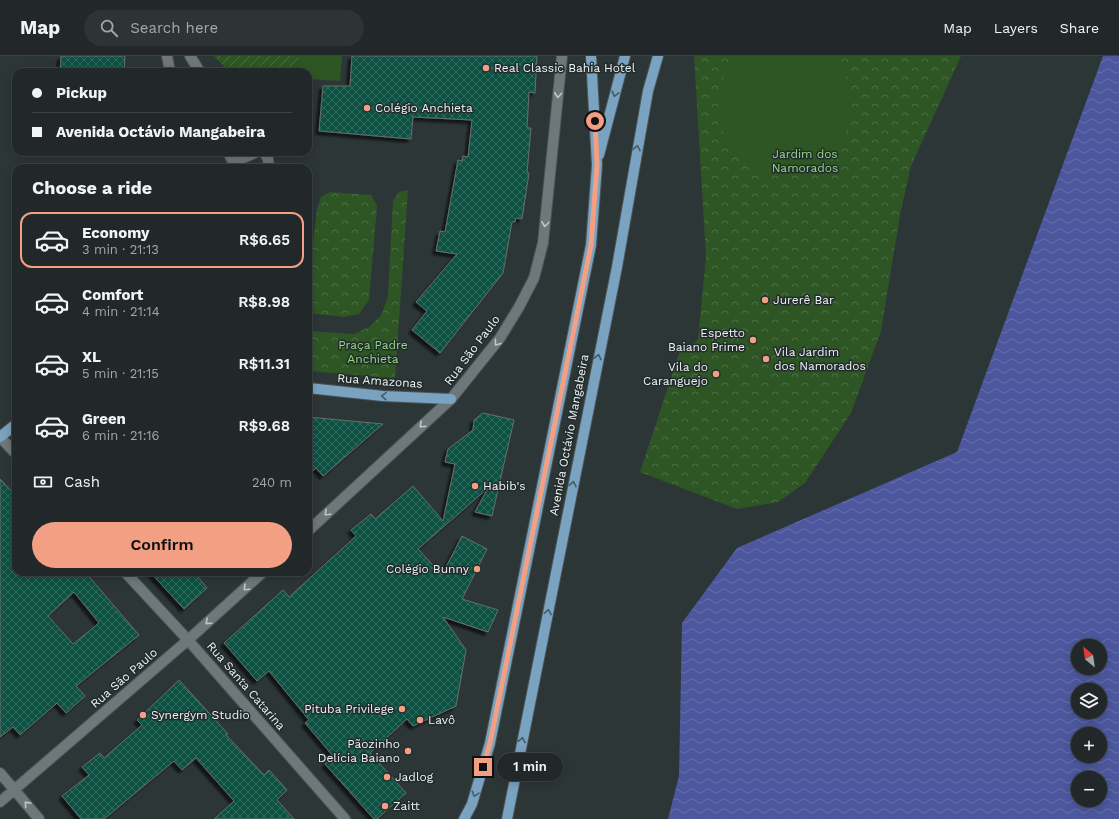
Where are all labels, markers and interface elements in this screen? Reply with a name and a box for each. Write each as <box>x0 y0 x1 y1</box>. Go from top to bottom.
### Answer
search box <box>84 10 364 46</box>
text: Map <box>20 16 60 39</box>
icon: search <box>98 17 120 39</box>
text: Search here <box>130 19 218 37</box>
text: Map <box>943 20 972 36</box>
text: Layers <box>994 20 1038 36</box>
text: Share <box>1060 20 1099 36</box>
place label: Real Classic Bahia Hotel <box>494 61 636 75</box>
marker: Real Classic Bahia Hotel <box>481 63 491 73</box>
text: Pickup <box>56 84 107 102</box>
one-way arrow <box>611 90 620 97</box>
one-way arrow <box>554 92 563 98</box>
place label: Colégio Anchieta <box>375 101 473 115</box>
marker: Colégio Anchieta <box>362 103 372 113</box>
route start <box>586 112 604 130</box>
text: Avenida Octávio Mangabeira <box>56 123 265 141</box>
one-way arrow <box>633 145 641 151</box>
park label: Jardim dos Namorados <box>772 147 838 175</box>
text: Choose a ride <box>32 177 152 198</box>
one-way arrow <box>541 221 550 227</box>
icon: car <box>34 222 70 258</box>
text: Economy <box>82 224 149 242</box>
text: R$6.65 <box>239 231 290 249</box>
text: 3 min · 21:13 <box>82 242 159 257</box>
icon: car <box>34 284 70 320</box>
text: Comfort <box>82 286 143 304</box>
text: R$8.98 <box>238 293 290 311</box>
place label: Jurerê Bar <box>773 293 834 307</box>
marker: Jurerê Bar <box>760 295 770 305</box>
text: 4 min · 21:14 <box>82 304 160 319</box>
street label: Rua São Paulo <box>441 312 503 388</box>
place label: Espetto Baiano Prime <box>668 326 745 354</box>
marker: Espetto Baiano Prime <box>748 335 758 345</box>
park label: Praça Padre Anchieta <box>338 338 408 366</box>
one-way arrow <box>494 338 501 345</box>
place label: Vila Jardim dos Namorados <box>774 345 866 373</box>
icon: car <box>34 346 70 382</box>
text: XL <box>82 348 101 366</box>
street label: Avenida Octávio Mangabeira <box>546 353 592 517</box>
one-way arrow <box>594 354 602 360</box>
marker: Vila Jardim dos Namorados <box>761 354 771 364</box>
text: R$11.31 <box>239 355 290 373</box>
place label: Vila do Caranguejo <box>643 360 708 388</box>
text: 5 min · 21:15 <box>82 366 159 381</box>
marker: Vila do Caranguejo <box>711 369 721 379</box>
street label: Rua Amazonas <box>337 371 423 391</box>
one-way arrow <box>381 391 387 400</box>
icon: car <box>34 408 70 444</box>
text: Green <box>82 410 126 428</box>
text: R$9.68 <box>239 417 290 435</box>
one-way arrow <box>420 420 427 427</box>
text: 6 min · 21:16 <box>82 428 160 443</box>
icon: cash <box>32 471 54 493</box>
text: Cash <box>64 473 100 491</box>
text: 240 m <box>252 475 292 490</box>
place label: Habib's <box>483 479 526 493</box>
marker: Habib's <box>470 481 480 491</box>
one-way arrow <box>568 481 576 488</box>
one-way arrow <box>324 509 332 516</box>
button: Confirm <box>32 522 292 568</box>
place label: Colégio Bunny <box>386 562 470 576</box>
marker: Colégio Bunny <box>472 564 482 574</box>
one-way arrow <box>243 583 251 591</box>
one-way arrow <box>543 609 551 615</box>
one-way arrow <box>206 618 213 625</box>
street label: Rua Santa Catarina <box>204 639 288 733</box>
north arrow <box>1071 639 1107 675</box>
map controls <box>1071 639 1107 807</box>
street label: Rua São Paulo <box>88 645 160 711</box>
button: layers <box>1071 683 1107 719</box>
place label: Pituba Privilege <box>304 702 394 716</box>
marker: Pituba Privilege <box>397 704 407 714</box>
place label: Synergym Studio <box>151 708 250 722</box>
marker: Synergym Studio <box>138 710 148 720</box>
place label: Lavô <box>428 713 455 727</box>
marker: Lavô <box>415 715 425 725</box>
button: + <box>1071 727 1107 763</box>
one-way arrow <box>518 736 526 743</box>
place label: Pãozinho Delícia Baiano <box>318 737 400 765</box>
marker: Pãozinho Delícia Baiano <box>403 746 413 756</box>
callout: 1 min <box>497 753 563 781</box>
route end <box>474 758 492 776</box>
text: 1 min <box>513 759 547 774</box>
place label: Jadlog <box>395 770 434 784</box>
button: − <box>1071 771 1107 807</box>
marker: Jadlog <box>382 772 392 782</box>
one-way arrow <box>471 791 480 798</box>
place label: Zaitt <box>393 799 420 813</box>
marker: Zaitt <box>380 801 390 811</box>
one-way arrow <box>24 802 31 809</box>

